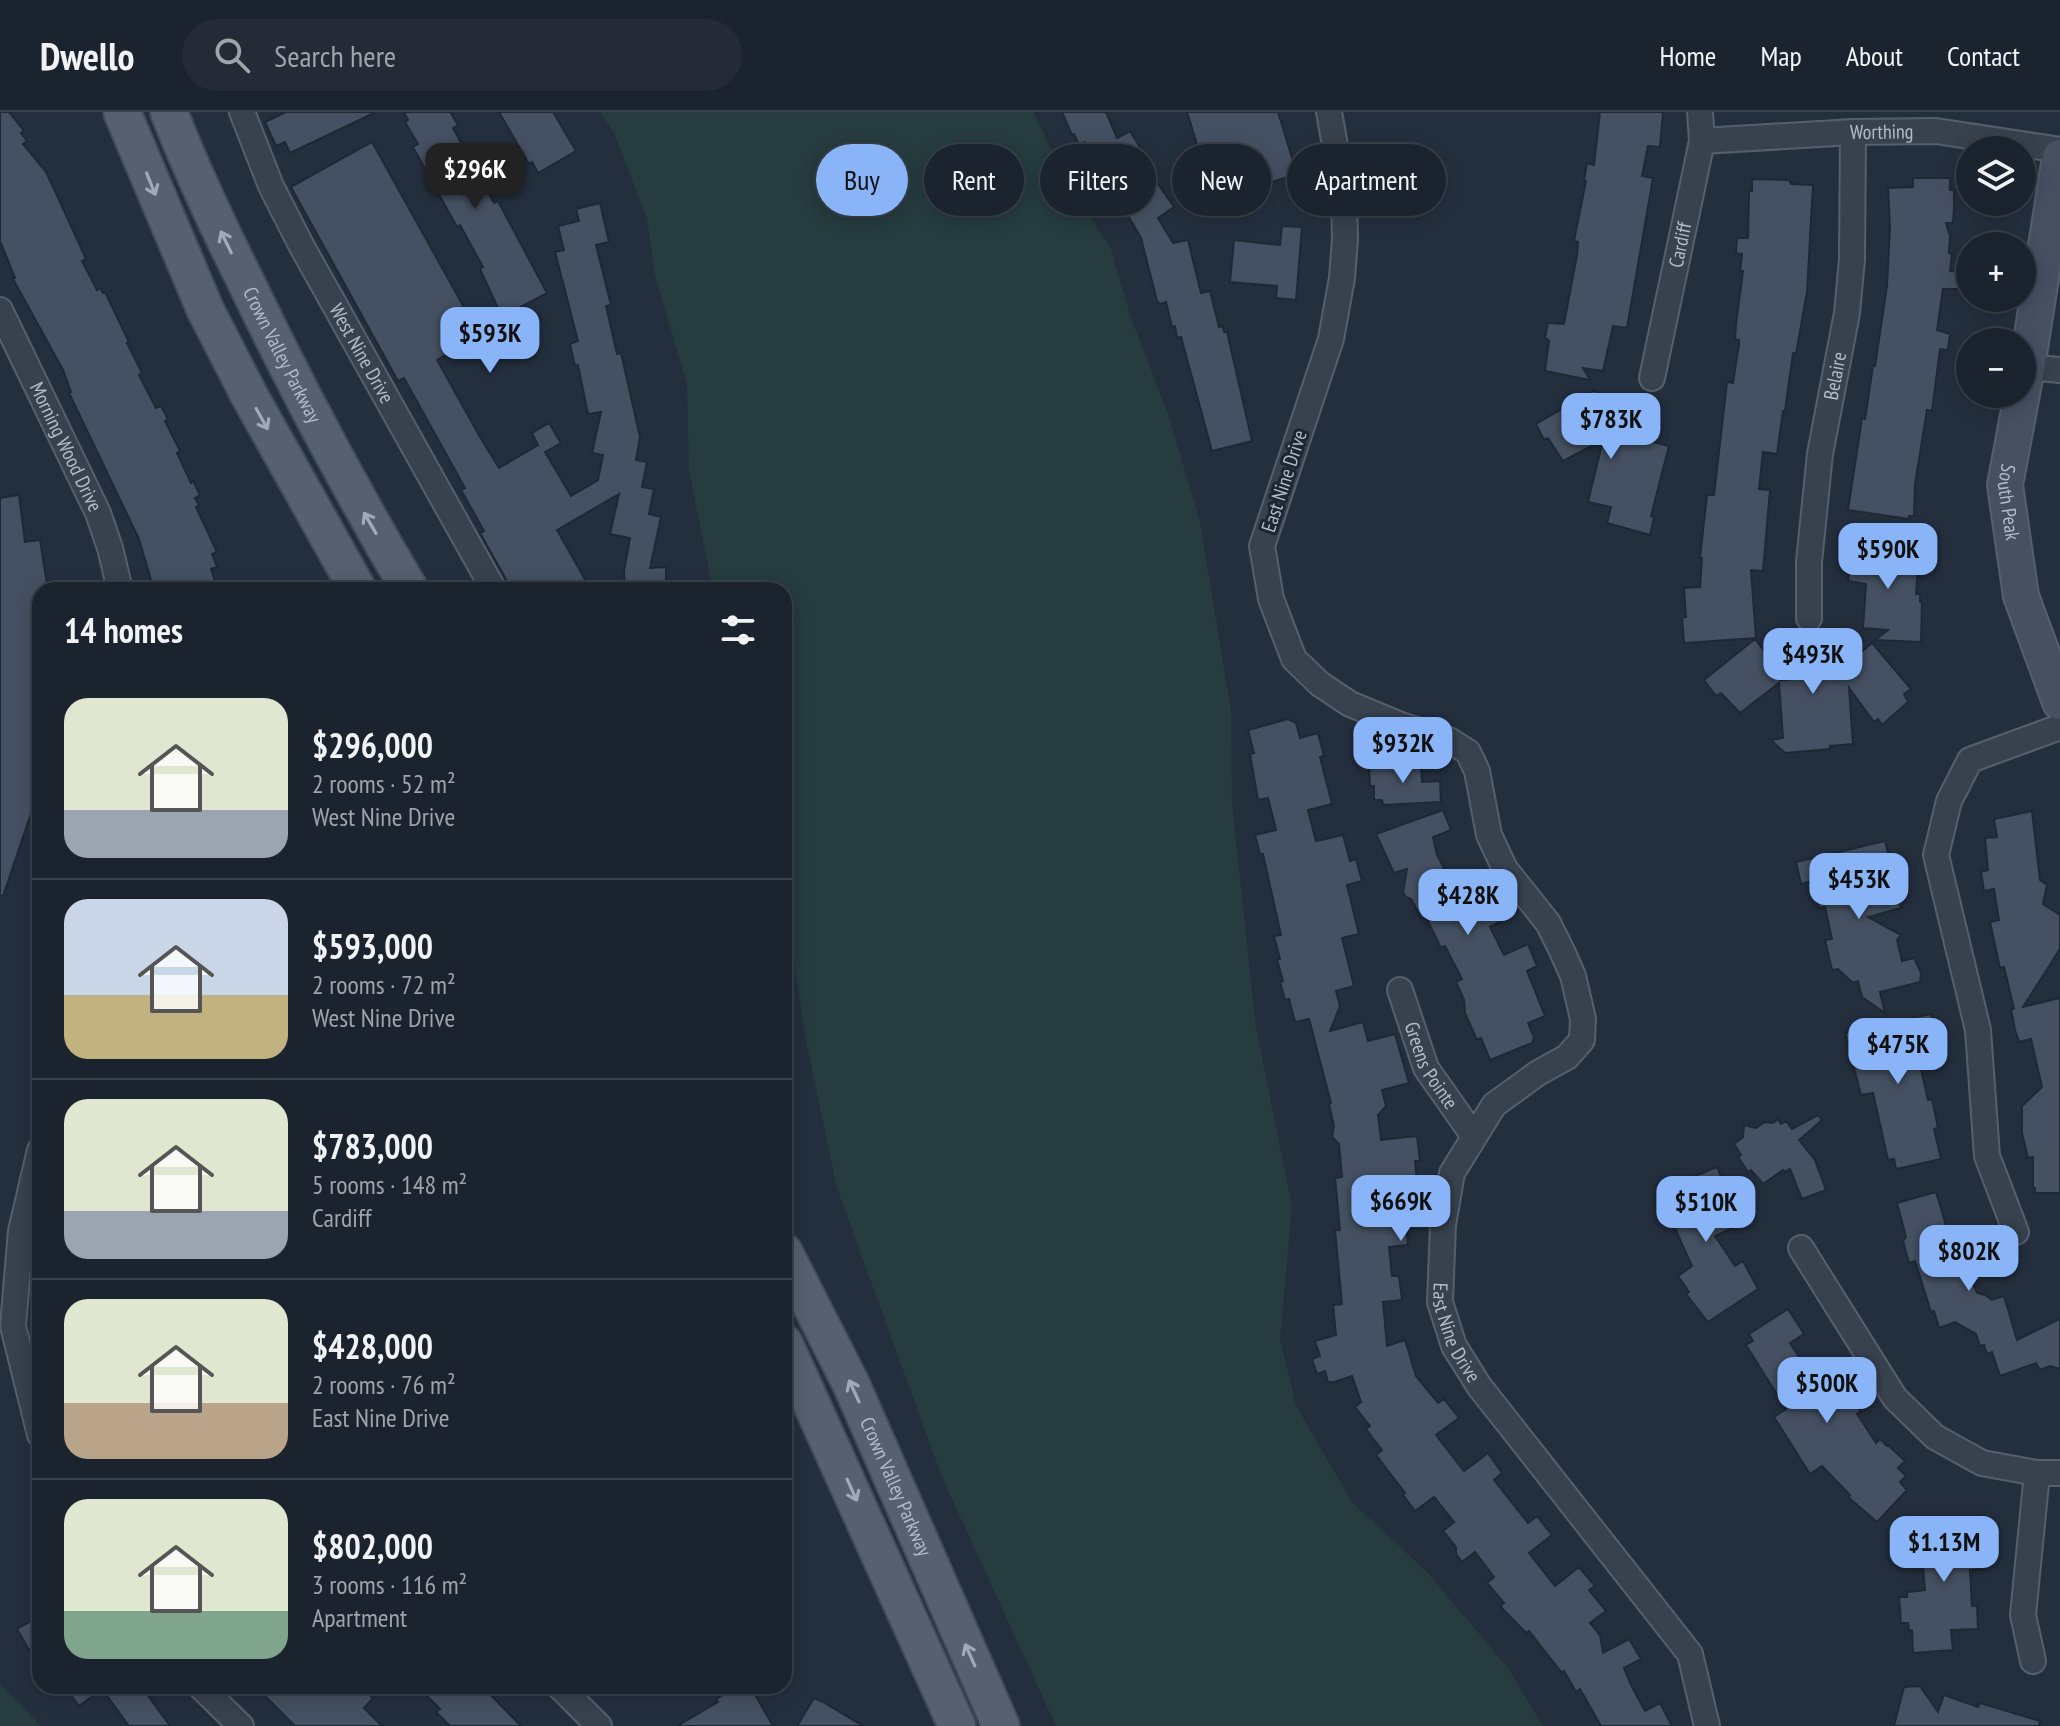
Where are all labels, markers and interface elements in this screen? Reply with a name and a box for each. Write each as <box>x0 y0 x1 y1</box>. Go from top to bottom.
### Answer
search box <box>182 19 742 91</box>
text: Dwello <box>40 31 134 80</box>
icon: search <box>210 33 254 77</box>
text: Search here <box>274 36 396 75</box>
text: Home <box>1660 37 1716 74</box>
text: Map <box>1760 37 1802 74</box>
text: About <box>1846 37 1903 74</box>
text: Contact <box>1947 37 2020 74</box>
street label: Worthing <box>1850 118 1914 145</box>
map controls <box>1956 136 2036 408</box>
button: layers <box>1956 136 2036 216</box>
pin: $296K <box>419 143 531 211</box>
chip: Buy <box>816 144 908 216</box>
chip: Rent <box>924 144 1024 216</box>
chip: Filters <box>1040 144 1156 216</box>
chip: New <box>1172 144 1271 216</box>
chip: Apartment <box>1287 144 1446 216</box>
text: $296K <box>443 152 507 185</box>
one-way arrow <box>145 171 159 196</box>
street label: Cardiff <box>1663 219 1698 270</box>
one-way arrow <box>218 230 233 254</box>
button: + <box>1956 232 2036 312</box>
street label: Crown Valley Parkway <box>237 282 328 428</box>
street label: West Nine Drive <box>323 299 400 408</box>
pin: $593K <box>434 307 546 375</box>
text: $593K <box>458 316 522 349</box>
button: − <box>1956 328 2036 408</box>
street label: Belaire <box>1818 350 1852 402</box>
street label: Morning Wood Drive <box>24 378 108 516</box>
pin: $783K <box>1555 393 1667 461</box>
text: $783K <box>1579 402 1643 435</box>
one-way arrow <box>255 407 270 431</box>
street label: East Nine Drive <box>1255 427 1313 535</box>
street label: South Peak <box>1992 462 2026 542</box>
one-way arrow <box>362 512 378 535</box>
pin: $590K <box>1832 523 1944 591</box>
text: $590K <box>1856 532 1920 565</box>
text: 14 homes <box>64 608 183 652</box>
icon: filters <box>716 608 760 652</box>
pin: $493K <box>1757 628 1869 696</box>
text: $493K <box>1781 637 1845 670</box>
pin: $932K <box>1347 717 1459 785</box>
text: $296,000 <box>312 723 433 767</box>
text: $932K <box>1371 726 1435 759</box>
icon: home <box>128 730 224 826</box>
text: 2 rooms · 52 m² <box>312 767 456 800</box>
text: West Nine Drive <box>312 800 455 833</box>
pin: $453K <box>1803 853 1915 921</box>
text: $453K <box>1827 862 1891 895</box>
pin: $428K <box>1412 869 1524 937</box>
text: $428K <box>1436 878 1500 911</box>
text: $593,000 <box>312 924 433 968</box>
icon: home <box>128 931 224 1027</box>
text: 2 rooms · 72 m² <box>312 968 456 1001</box>
text: West Nine Drive <box>312 1001 455 1034</box>
street label: Greens Pointe <box>1399 1018 1464 1114</box>
pin: $475K <box>1842 1018 1954 1086</box>
text: $475K <box>1866 1027 1930 1060</box>
text: $783,000 <box>312 1124 433 1168</box>
icon: home <box>128 1131 224 1227</box>
text: 5 rooms · 148 m² <box>312 1168 467 1201</box>
pin: $669K <box>1345 1175 1457 1243</box>
pin: $510K <box>1650 1176 1762 1244</box>
text: $669K <box>1369 1184 1433 1217</box>
text: $510K <box>1674 1185 1738 1218</box>
text: Cardiff <box>312 1201 371 1234</box>
pin: $802K <box>1913 1225 2025 1293</box>
text: $802K <box>1937 1234 2001 1267</box>
street label: East Nine Drive <box>1427 1282 1487 1387</box>
text: $428,000 <box>312 1324 433 1368</box>
icon: home <box>128 1331 224 1427</box>
pin: $500K <box>1771 1357 1883 1425</box>
text: $500K <box>1795 1366 1859 1399</box>
text: 2 rooms · 76 m² <box>312 1368 456 1401</box>
one-way arrow <box>846 1379 861 1403</box>
text: East Nine Drive <box>312 1401 450 1434</box>
street label: Crown Valley Parkway <box>854 1413 938 1561</box>
one-way arrow <box>846 1477 861 1502</box>
pin: $1.13M <box>1879 1516 2009 1584</box>
text: $802,000 <box>312 1524 433 1568</box>
text: $1.13M <box>1908 1525 1980 1558</box>
icon: home <box>128 1531 224 1627</box>
text: 3 rooms · 116 m² <box>312 1568 467 1601</box>
text: Apartment <box>312 1601 407 1634</box>
one-way arrow <box>962 1643 977 1667</box>

